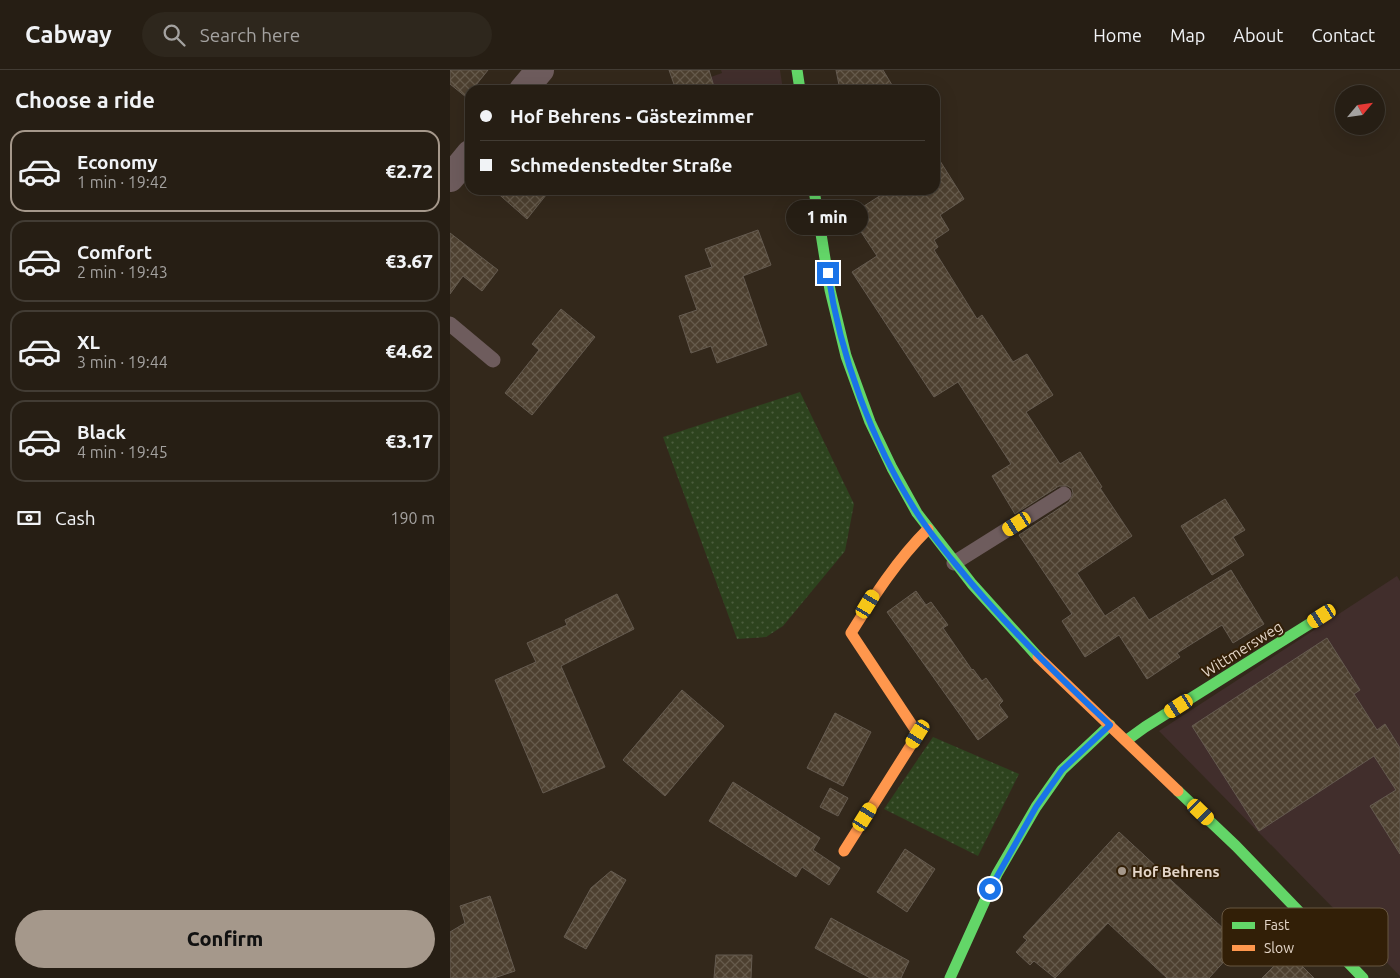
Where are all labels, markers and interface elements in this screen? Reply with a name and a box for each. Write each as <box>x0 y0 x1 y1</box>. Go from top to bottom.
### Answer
search box <box>142 12 492 57</box>
text: Cabway <box>25 21 112 48</box>
icon: search <box>160 21 188 49</box>
text: Search here <box>200 24 300 46</box>
text: Home <box>1093 25 1142 45</box>
text: Map <box>1170 25 1205 45</box>
text: About <box>1233 25 1283 45</box>
text: Contact <box>1311 25 1375 45</box>
north arrow <box>1335 85 1385 135</box>
map controls <box>1335 85 1385 135</box>
text: Choose a ride <box>15 87 155 112</box>
text: Hof Behrens - Gästezimmer <box>510 105 753 127</box>
icon: car <box>17 149 62 194</box>
text: Economy <box>77 151 158 173</box>
text: Schmedenstedter Straße <box>510 154 733 176</box>
text: €2.72 <box>385 160 433 182</box>
text: 1 min · 19:42 <box>77 173 168 191</box>
callout: 1 min <box>787 200 869 236</box>
text: 1 min <box>807 208 847 226</box>
icon: car <box>17 239 62 284</box>
text: Comfort <box>77 241 152 263</box>
text: €3.67 <box>385 250 433 272</box>
route end <box>817 262 839 284</box>
text: 2 min · 19:43 <box>77 263 168 281</box>
icon: car <box>17 329 62 374</box>
text: XL <box>77 331 100 353</box>
text: €4.62 <box>385 340 433 362</box>
text: 3 min · 19:44 <box>77 353 168 371</box>
icon: car <box>17 419 62 464</box>
text: Black <box>77 421 126 443</box>
text: €3.17 <box>385 430 433 452</box>
text: 4 min · 19:45 <box>77 443 168 461</box>
icon: cash <box>15 504 43 532</box>
text: Cash <box>55 507 96 529</box>
text: 190 m <box>390 509 435 527</box>
car <box>1000 510 1033 538</box>
car <box>853 587 882 621</box>
car <box>1305 602 1338 630</box>
street label: Wittmersweg <box>1199 618 1285 680</box>
car <box>1162 692 1195 720</box>
car <box>903 717 932 751</box>
car <box>1185 796 1217 828</box>
car <box>850 800 879 834</box>
place label: Hof Behrens <box>1132 863 1220 880</box>
marker: Hof Behrens <box>1116 865 1128 877</box>
route start <box>979 878 1001 900</box>
legend <box>1222 908 1388 966</box>
button: Confirm <box>15 910 435 968</box>
text: Fast <box>1264 917 1290 933</box>
text: Slow <box>1264 940 1294 956</box>

